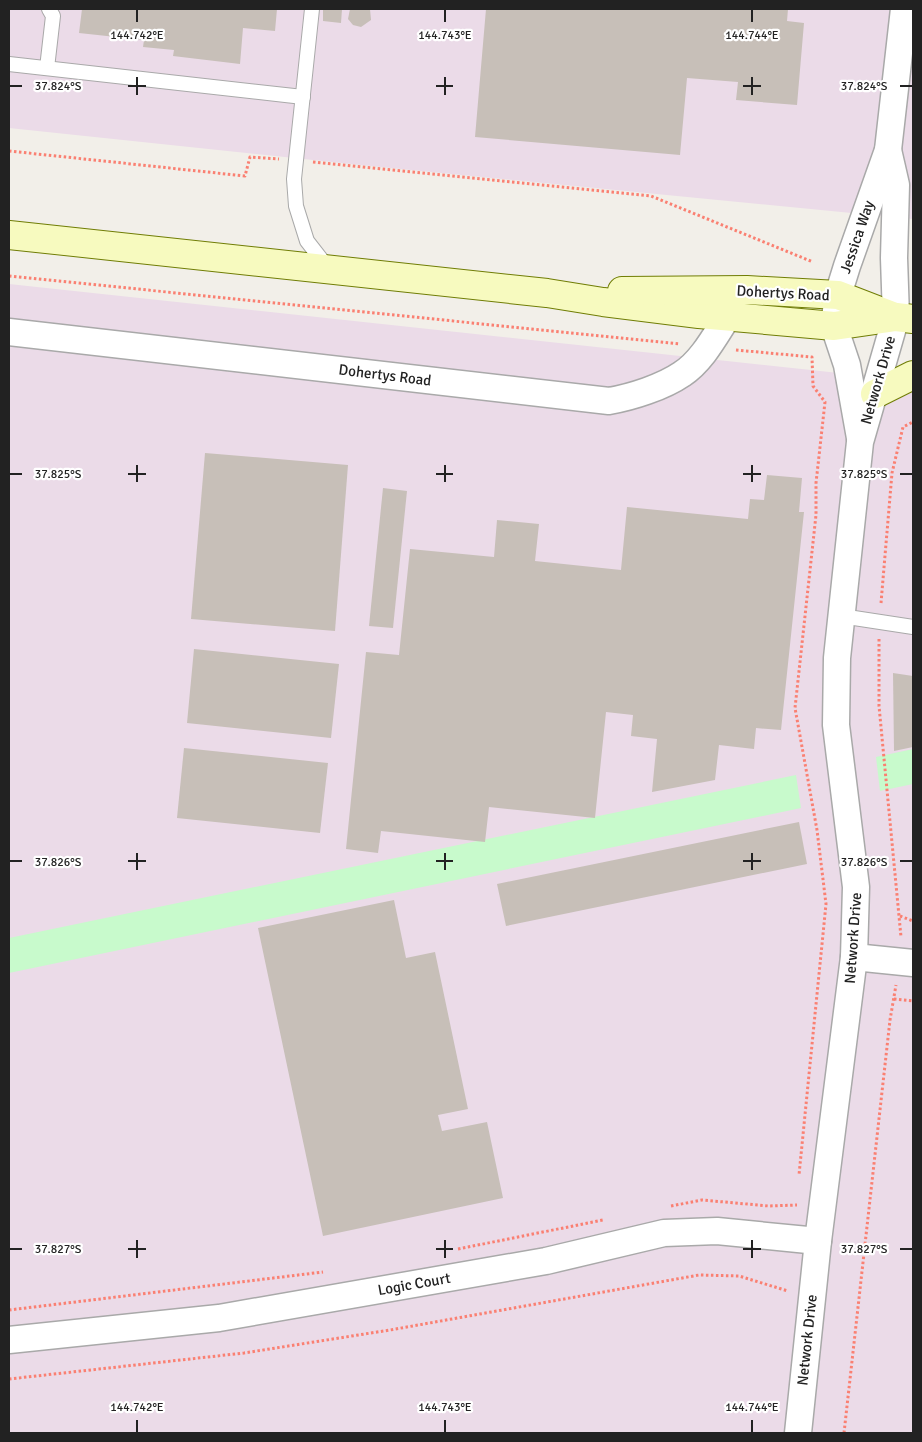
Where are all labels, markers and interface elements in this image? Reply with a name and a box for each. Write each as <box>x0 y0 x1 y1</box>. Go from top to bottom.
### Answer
text: 144.742°E <box>110 28 164 43</box>
text: 144.743°E <box>418 28 472 43</box>
text: 144.744°E <box>725 28 779 43</box>
text: 37.824°S <box>35 79 82 94</box>
text: 37.824°S <box>841 79 888 94</box>
street label: Jessica Way <box>836 198 878 276</box>
street label: Dohertys Road <box>736 282 830 304</box>
street label: Network Drive <box>857 334 899 426</box>
street label: Dohertys Road <box>338 360 432 390</box>
text: 37.825°S <box>35 467 82 482</box>
text: 37.825°S <box>841 467 888 482</box>
text: 37.826°S <box>35 855 82 870</box>
text: 37.826°S <box>841 855 888 870</box>
street label: Network Drive <box>841 892 865 984</box>
text: 37.827°S <box>35 1242 82 1257</box>
text: 37.827°S <box>841 1242 888 1257</box>
street label: Logic Court <box>376 1269 452 1299</box>
street label: Network Drive <box>793 1294 821 1386</box>
text: 144.742°E <box>110 1400 164 1415</box>
text: 144.743°E <box>418 1400 472 1415</box>
text: 144.744°E <box>725 1400 779 1415</box>

